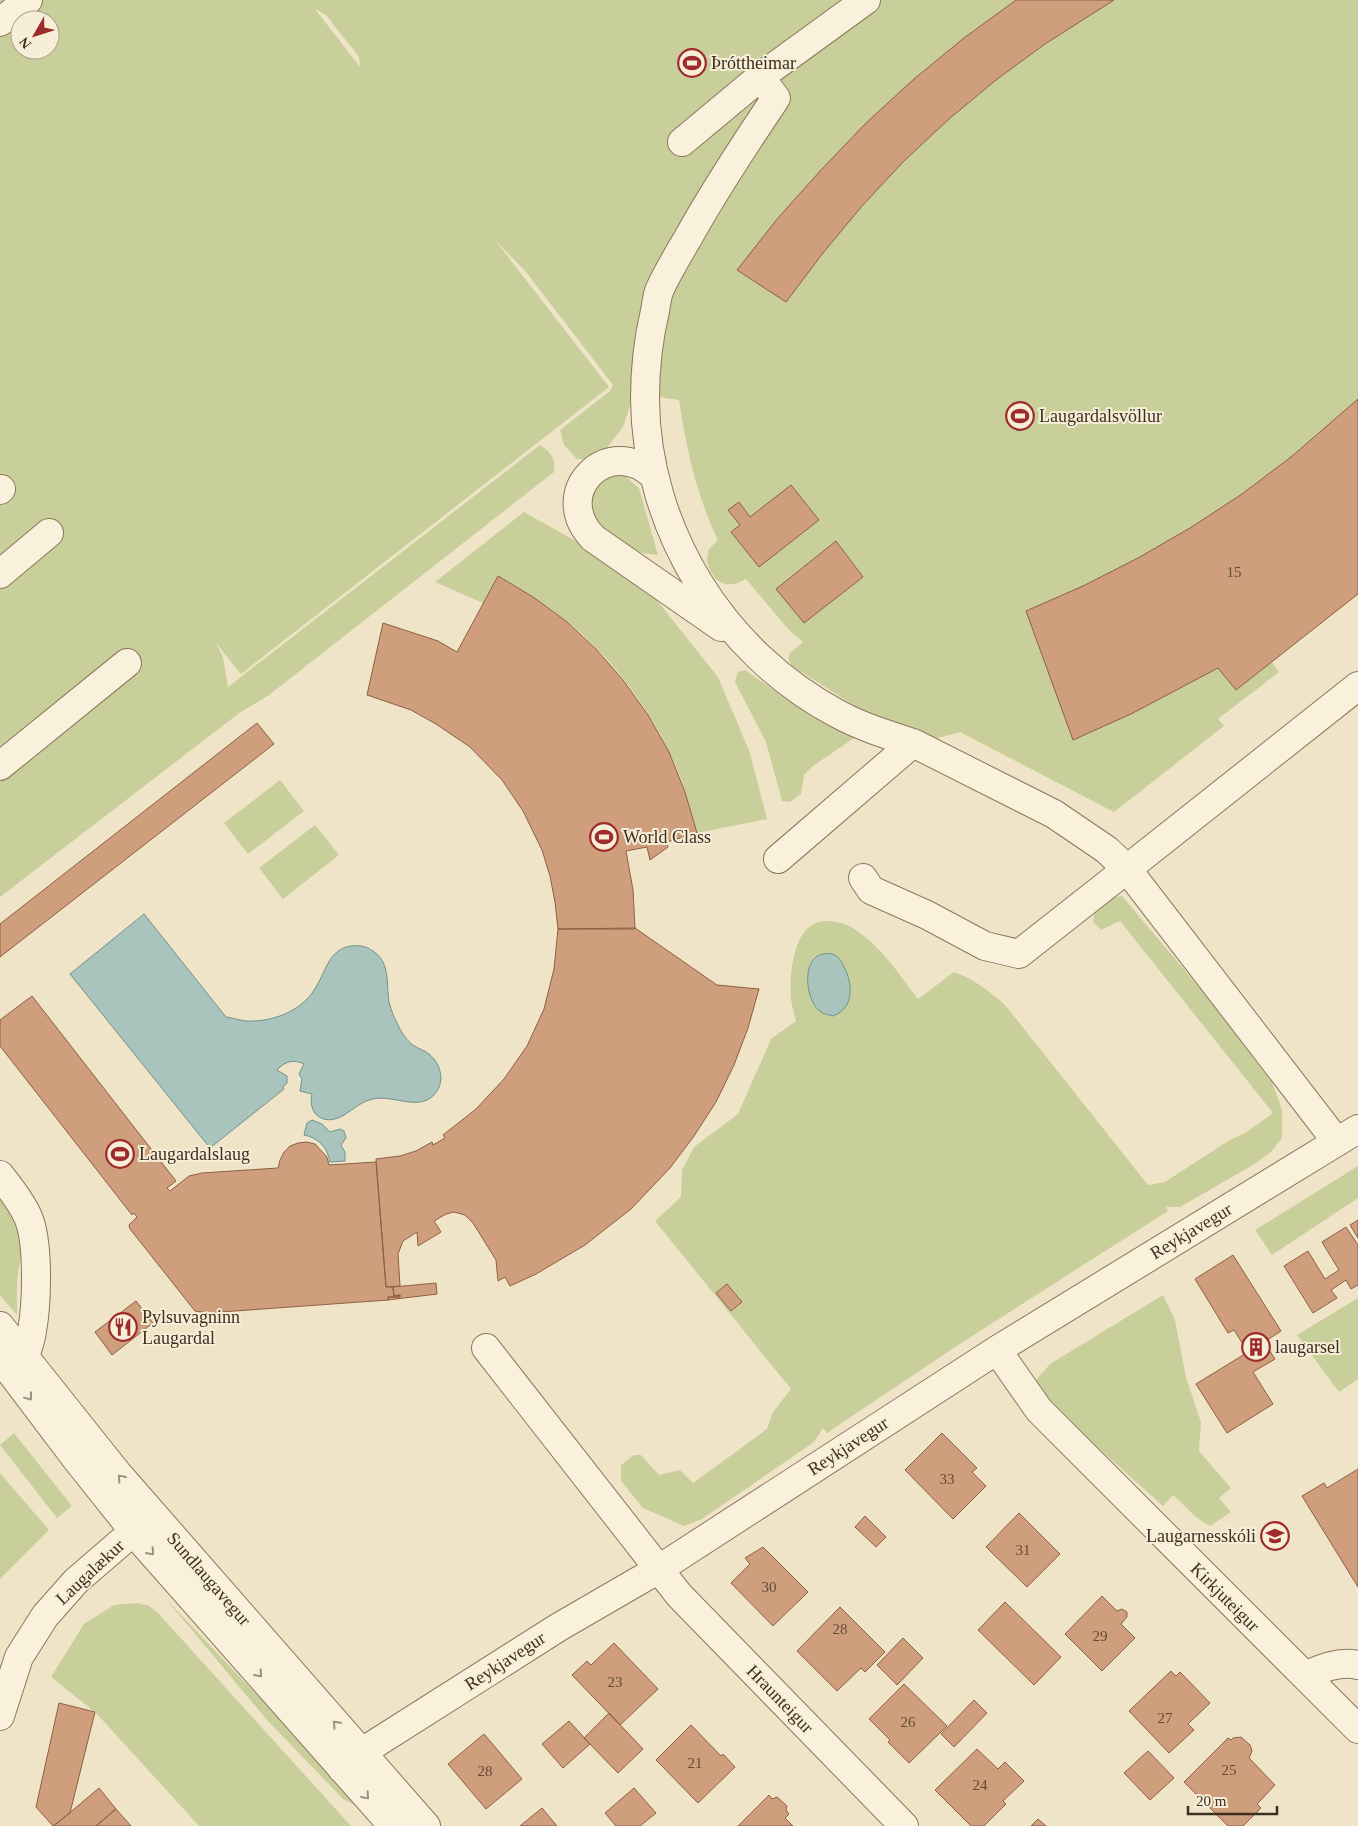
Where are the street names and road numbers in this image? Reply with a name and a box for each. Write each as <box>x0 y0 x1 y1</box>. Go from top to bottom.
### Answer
street label: Reykjavegur <box>1146 1199 1236 1263</box>
street label: Reykjavegur <box>804 1413 892 1479</box>
street label: Sundlaugavegur <box>163 1528 255 1630</box>
street label: Laugalækur <box>52 1535 128 1609</box>
street label: Kirkjuteigur <box>1186 1558 1264 1636</box>
street label: Reykjavegur <box>461 1628 549 1694</box>
street label: Hraunteigur <box>743 1661 817 1737</box>

